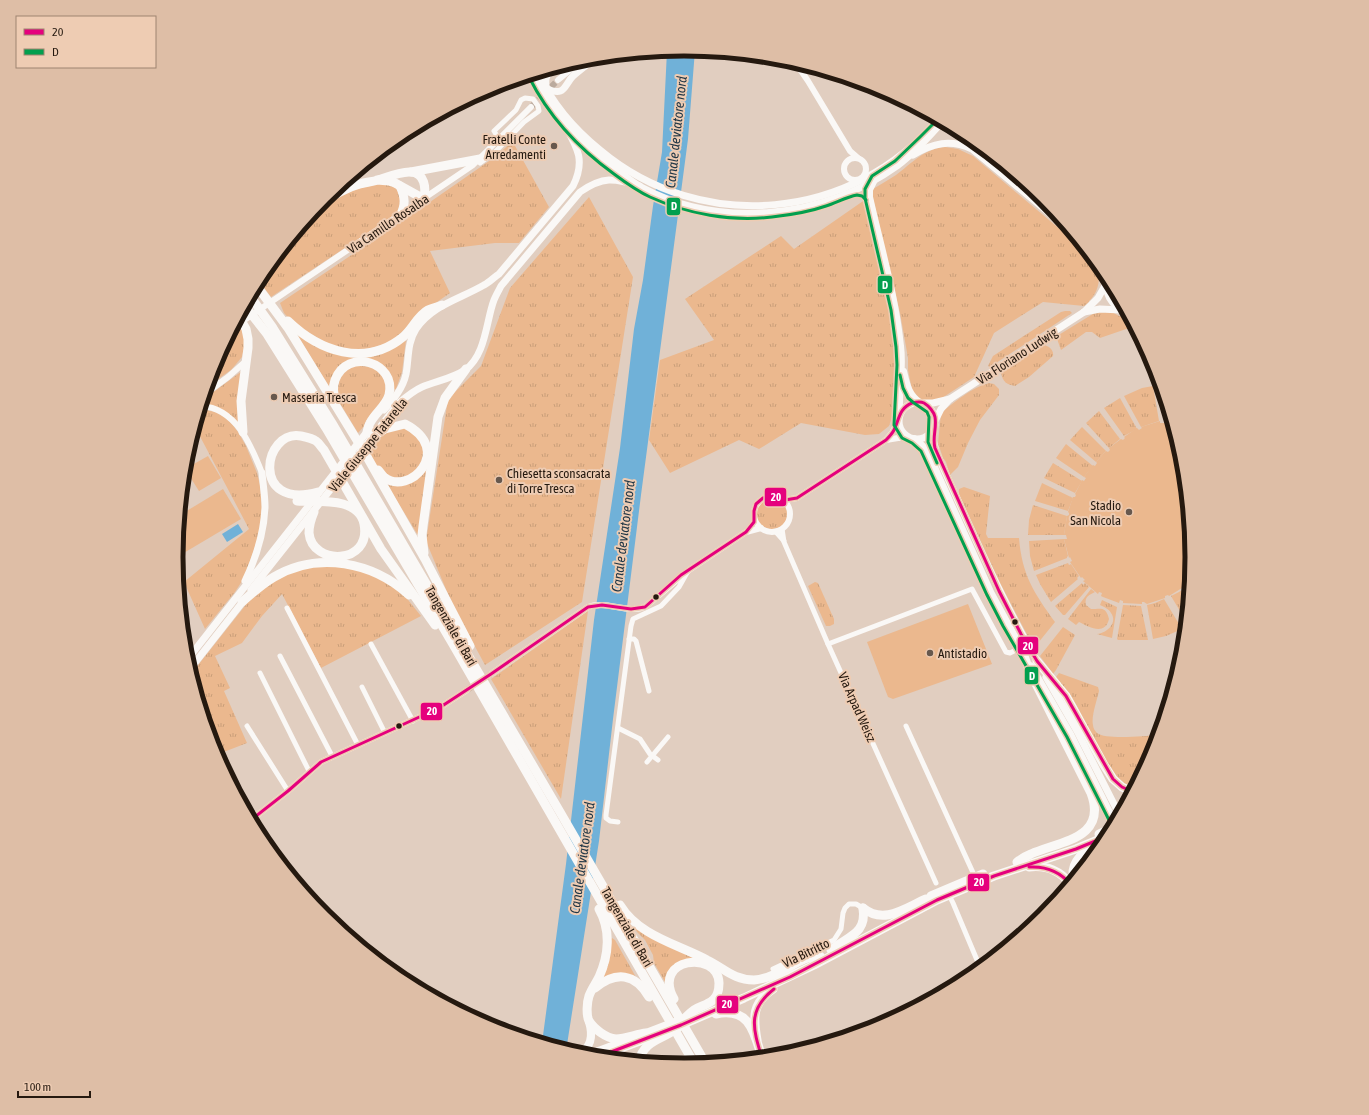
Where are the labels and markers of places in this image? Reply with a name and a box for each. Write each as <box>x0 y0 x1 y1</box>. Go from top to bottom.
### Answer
place label: Fratelli Conte Arredamenti <box>482 132 546 162</box>
marker: Fratelli Conte Arredamenti <box>549 141 559 151</box>
place label: Masseria Tresca <box>282 390 357 405</box>
marker: Masseria Tresca <box>269 392 279 402</box>
place label: Chiesetta sconsacrata di Torre Tresca <box>507 466 611 496</box>
marker: Chiesetta sconsacrata di Torre Tresca <box>494 475 504 485</box>
place label: Stadio San Nicola <box>1070 498 1121 528</box>
marker: Stadio San Nicola <box>1124 507 1134 517</box>
unlabelled marker <box>651 592 661 602</box>
unlabelled marker <box>1010 617 1020 627</box>
place label: Antistadio <box>938 646 987 661</box>
marker: Antistadio <box>925 648 935 658</box>
unlabelled marker <box>394 721 404 731</box>

